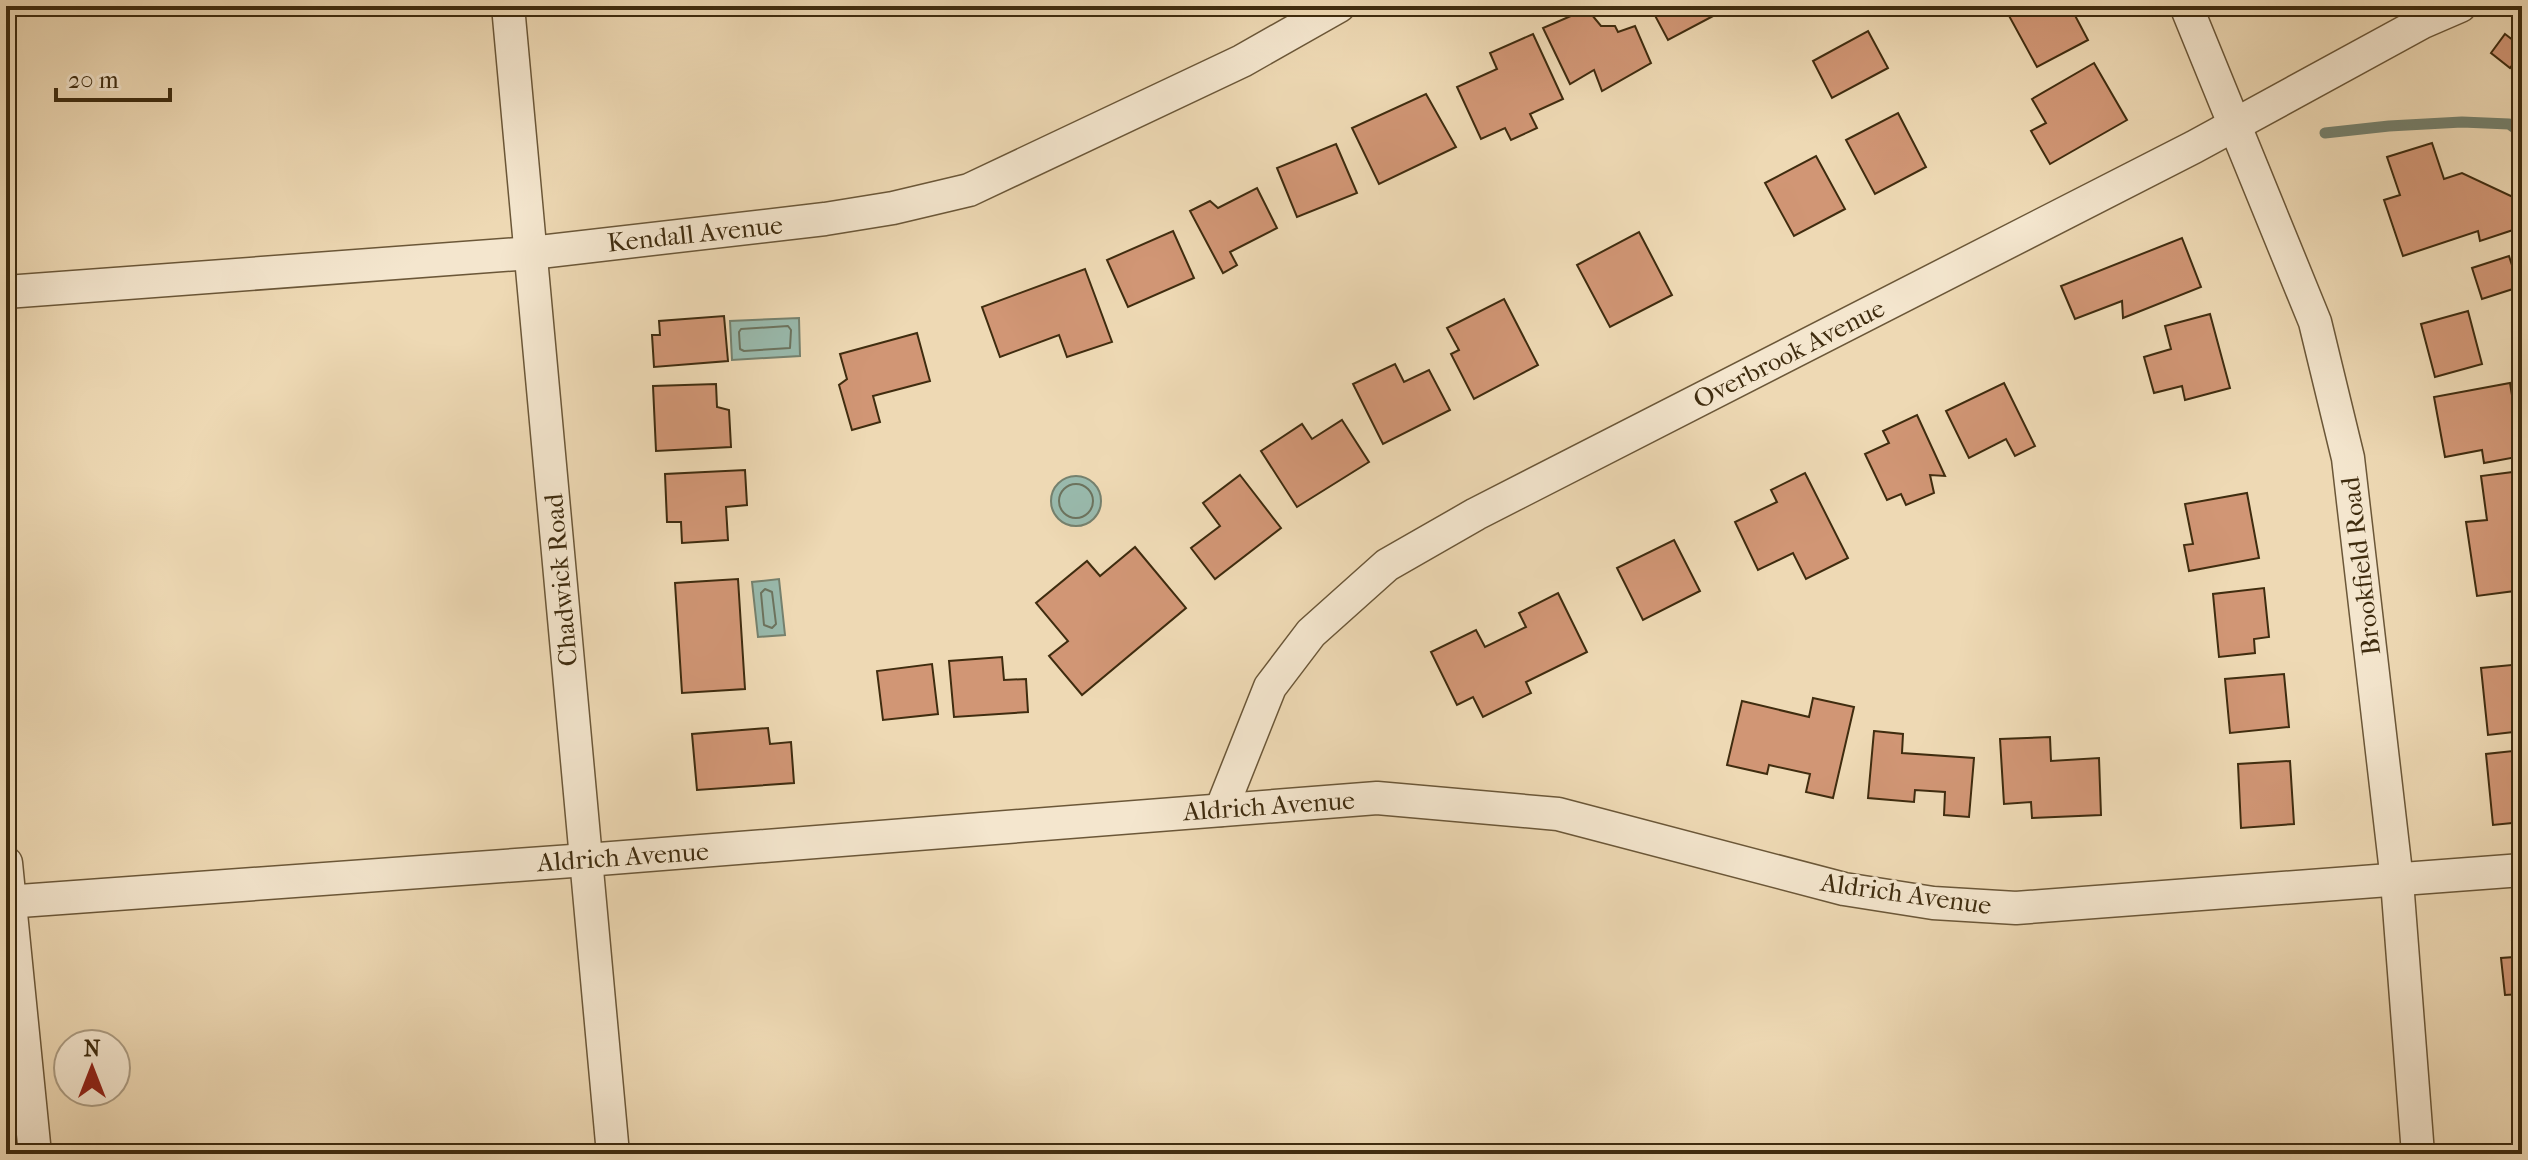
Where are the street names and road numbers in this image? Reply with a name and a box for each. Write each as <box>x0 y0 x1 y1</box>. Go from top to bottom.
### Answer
street label: Kendall Avenue <box>606 209 784 259</box>
street label: Overbrook Avenue <box>1688 292 1890 416</box>
street label: Brookfield Road <box>2335 474 2387 657</box>
street label: Chadwick Road <box>538 492 584 668</box>
street label: Aldrich Avenue <box>1181 785 1356 828</box>
street label: Aldrich Avenue <box>535 836 710 879</box>
street label: Aldrich Avenue <box>1818 867 1993 921</box>

